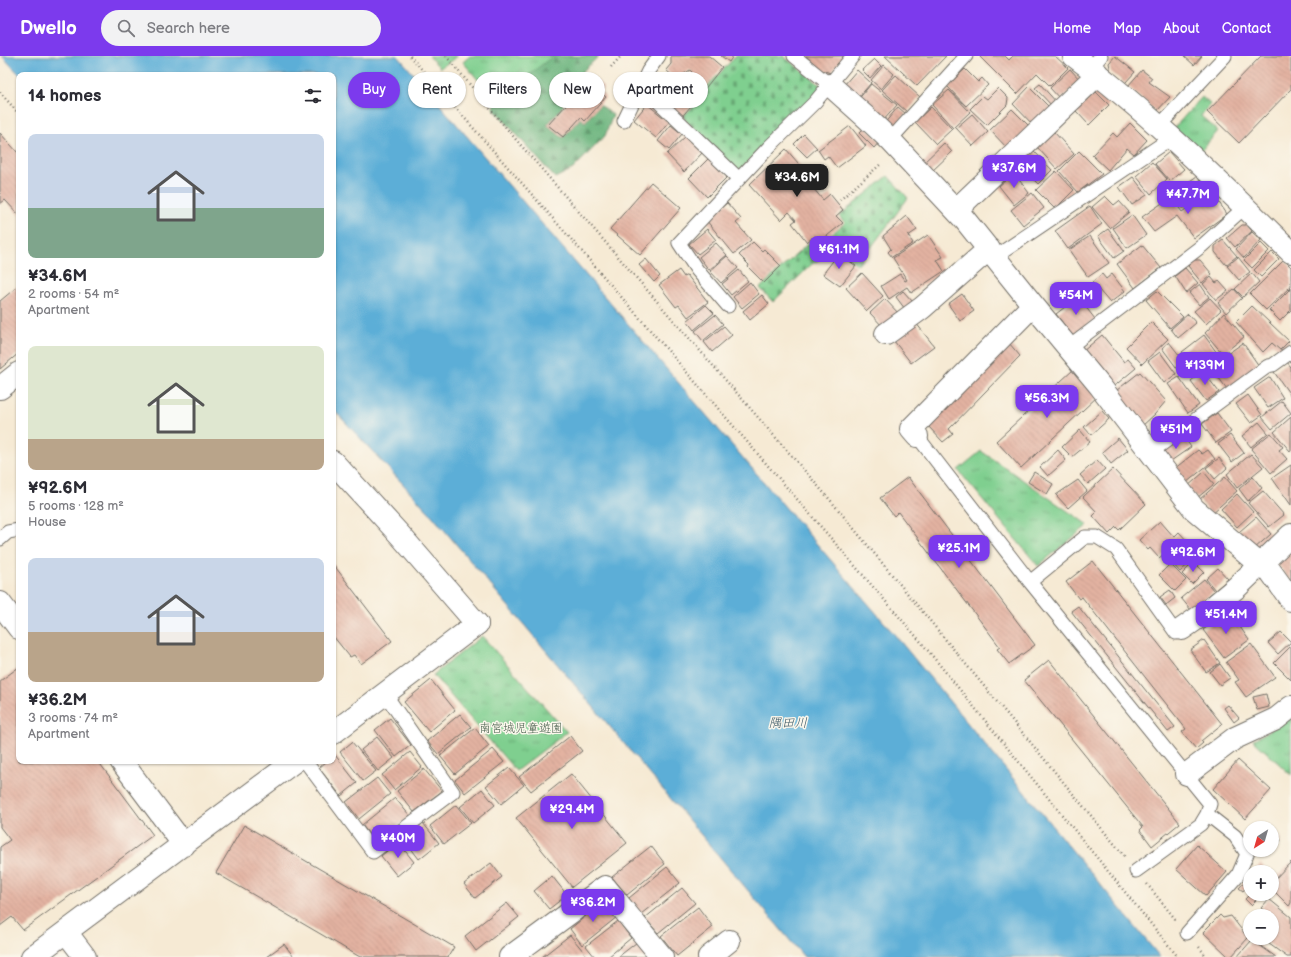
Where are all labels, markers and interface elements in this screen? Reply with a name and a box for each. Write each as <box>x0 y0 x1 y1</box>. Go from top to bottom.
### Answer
search box <box>101 10 381 46</box>
text: Dwello <box>20 17 77 40</box>
icon: search <box>115 17 137 39</box>
text: Search here <box>147 19 230 38</box>
text: Home <box>1053 20 1091 37</box>
text: Map <box>1113 20 1141 37</box>
text: About <box>1163 20 1200 37</box>
text: Contact <box>1222 20 1271 37</box>
chip: Buy <box>348 72 400 108</box>
chip: Rent <box>408 72 466 108</box>
chip: Filters <box>474 72 541 108</box>
chip: New <box>549 72 605 108</box>
chip: Apartment <box>613 72 708 108</box>
icon: filters <box>302 85 324 107</box>
text: 14 homes <box>28 86 101 106</box>
pin: ¥37.6M <box>981 155 1047 189</box>
icon: home <box>140 160 212 232</box>
text: ¥37.6M <box>992 160 1036 176</box>
pin: ¥34.6M <box>764 164 830 198</box>
text: ¥34.6M <box>774 169 820 185</box>
pin: ¥47.7M <box>1155 181 1221 215</box>
text: ¥47.7M <box>1166 186 1210 202</box>
pin: ¥61.1M <box>806 236 872 270</box>
text: ¥61.1M <box>819 241 859 257</box>
text: ¥34.6M <box>28 266 87 286</box>
pin: ¥54M <box>1052 282 1100 316</box>
text: 2 rooms · 54 m² <box>28 286 119 302</box>
text: ¥54M <box>1059 287 1093 303</box>
text: Apartment <box>28 302 89 318</box>
pin: ¥139M <box>1177 352 1233 386</box>
text: ¥139M <box>1185 357 1225 373</box>
icon: home <box>140 372 212 444</box>
pin: ¥56.3M <box>1014 385 1080 419</box>
text: ¥56.3M <box>1024 390 1070 406</box>
pin: ¥51M <box>1152 416 1200 450</box>
text: ¥51M <box>1160 421 1192 437</box>
text: ¥92.6M <box>28 478 87 498</box>
text: 5 rooms · 128 m² <box>28 498 124 514</box>
text: House <box>28 514 66 530</box>
pin: ¥25.1M <box>926 535 992 569</box>
pin: ¥92.6M <box>1160 539 1226 573</box>
text: ¥25.1M <box>938 540 980 556</box>
text: ¥92.6M <box>1170 544 1216 560</box>
icon: home <box>140 584 212 656</box>
pin: ¥51.4M <box>1193 601 1259 635</box>
text: ¥51.4M <box>1205 606 1247 622</box>
text: ¥36.2M <box>28 690 87 710</box>
text: 3 rooms · 74 m² <box>28 710 118 726</box>
water label: 隅田川 <box>768 715 808 731</box>
park label: 南宮城児童遊園 <box>479 721 563 736</box>
text: Apartment <box>28 726 89 742</box>
pin: ¥29.4M <box>539 796 605 830</box>
text: ¥29.4M <box>549 801 595 817</box>
north arrow <box>1243 821 1279 857</box>
map controls <box>1243 821 1279 945</box>
pin: ¥40M <box>374 825 422 859</box>
text: ¥40M <box>381 830 415 846</box>
button: + <box>1243 865 1279 901</box>
pin: ¥36.2M <box>560 889 626 923</box>
text: ¥36.2M <box>570 894 616 910</box>
button: − <box>1243 909 1279 945</box>

